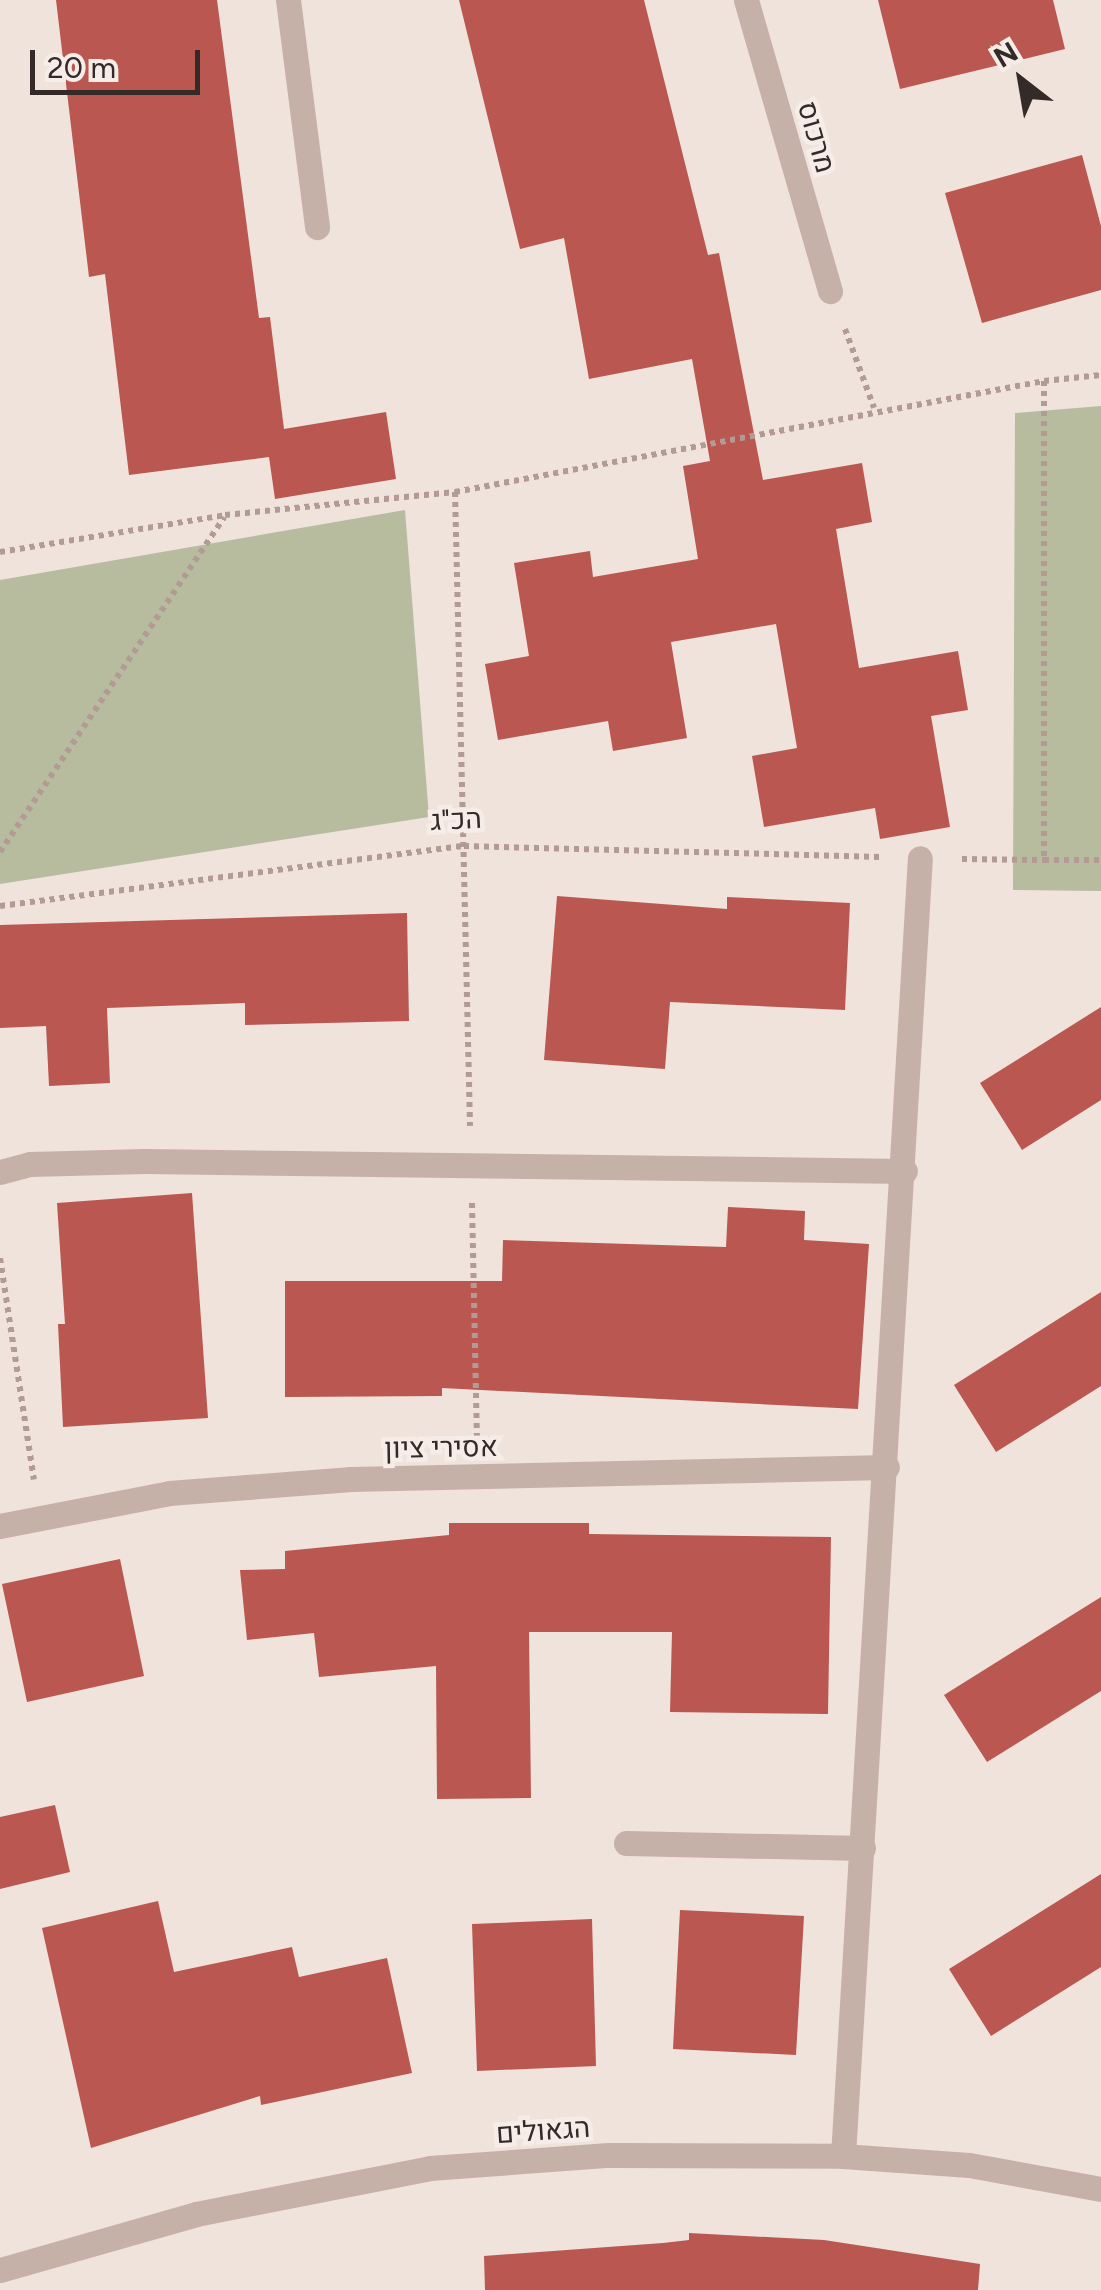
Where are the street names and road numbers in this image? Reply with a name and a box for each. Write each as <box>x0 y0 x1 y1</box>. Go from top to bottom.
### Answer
street label: מרכוס <box>791 97 843 177</box>
street label: הכ"ג <box>430 801 482 837</box>
street label: אסירי ציון <box>384 1429 498 1465</box>
street label: הגאולים <box>495 2110 591 2150</box>

